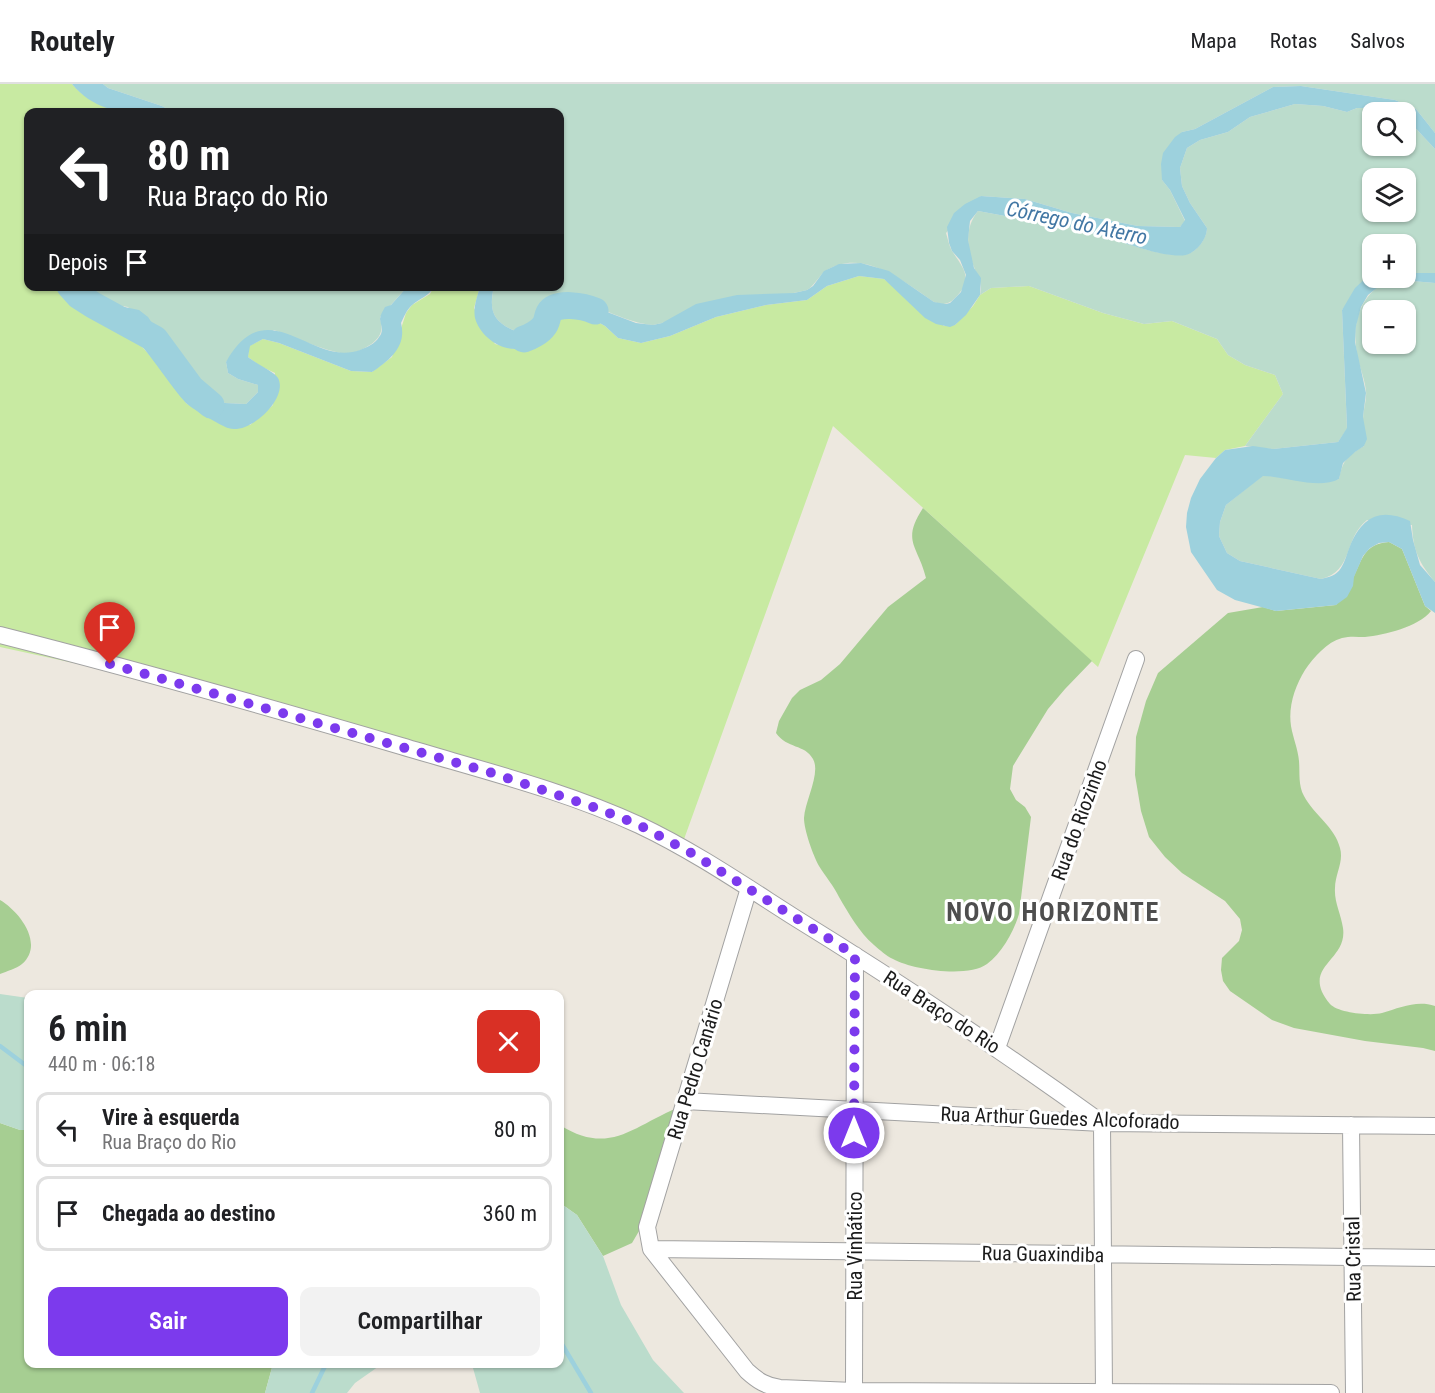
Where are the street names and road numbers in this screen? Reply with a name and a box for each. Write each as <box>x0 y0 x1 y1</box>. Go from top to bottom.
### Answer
street label: Rua do Riozinho <box>1046 756 1112 884</box>
street label: Rua Braço do Rio <box>879 965 1005 1059</box>
street label: Rua Pedro Canário <box>662 996 728 1142</box>
street label: Rua Arthur Guedes Alcoforado <box>940 1102 1180 1134</box>
street label: Rua Vinhático <box>843 1192 867 1300</box>
street label: Rua Cristal <box>1340 1216 1366 1302</box>
street label: Rua Guaxindiba <box>982 1241 1104 1267</box>

